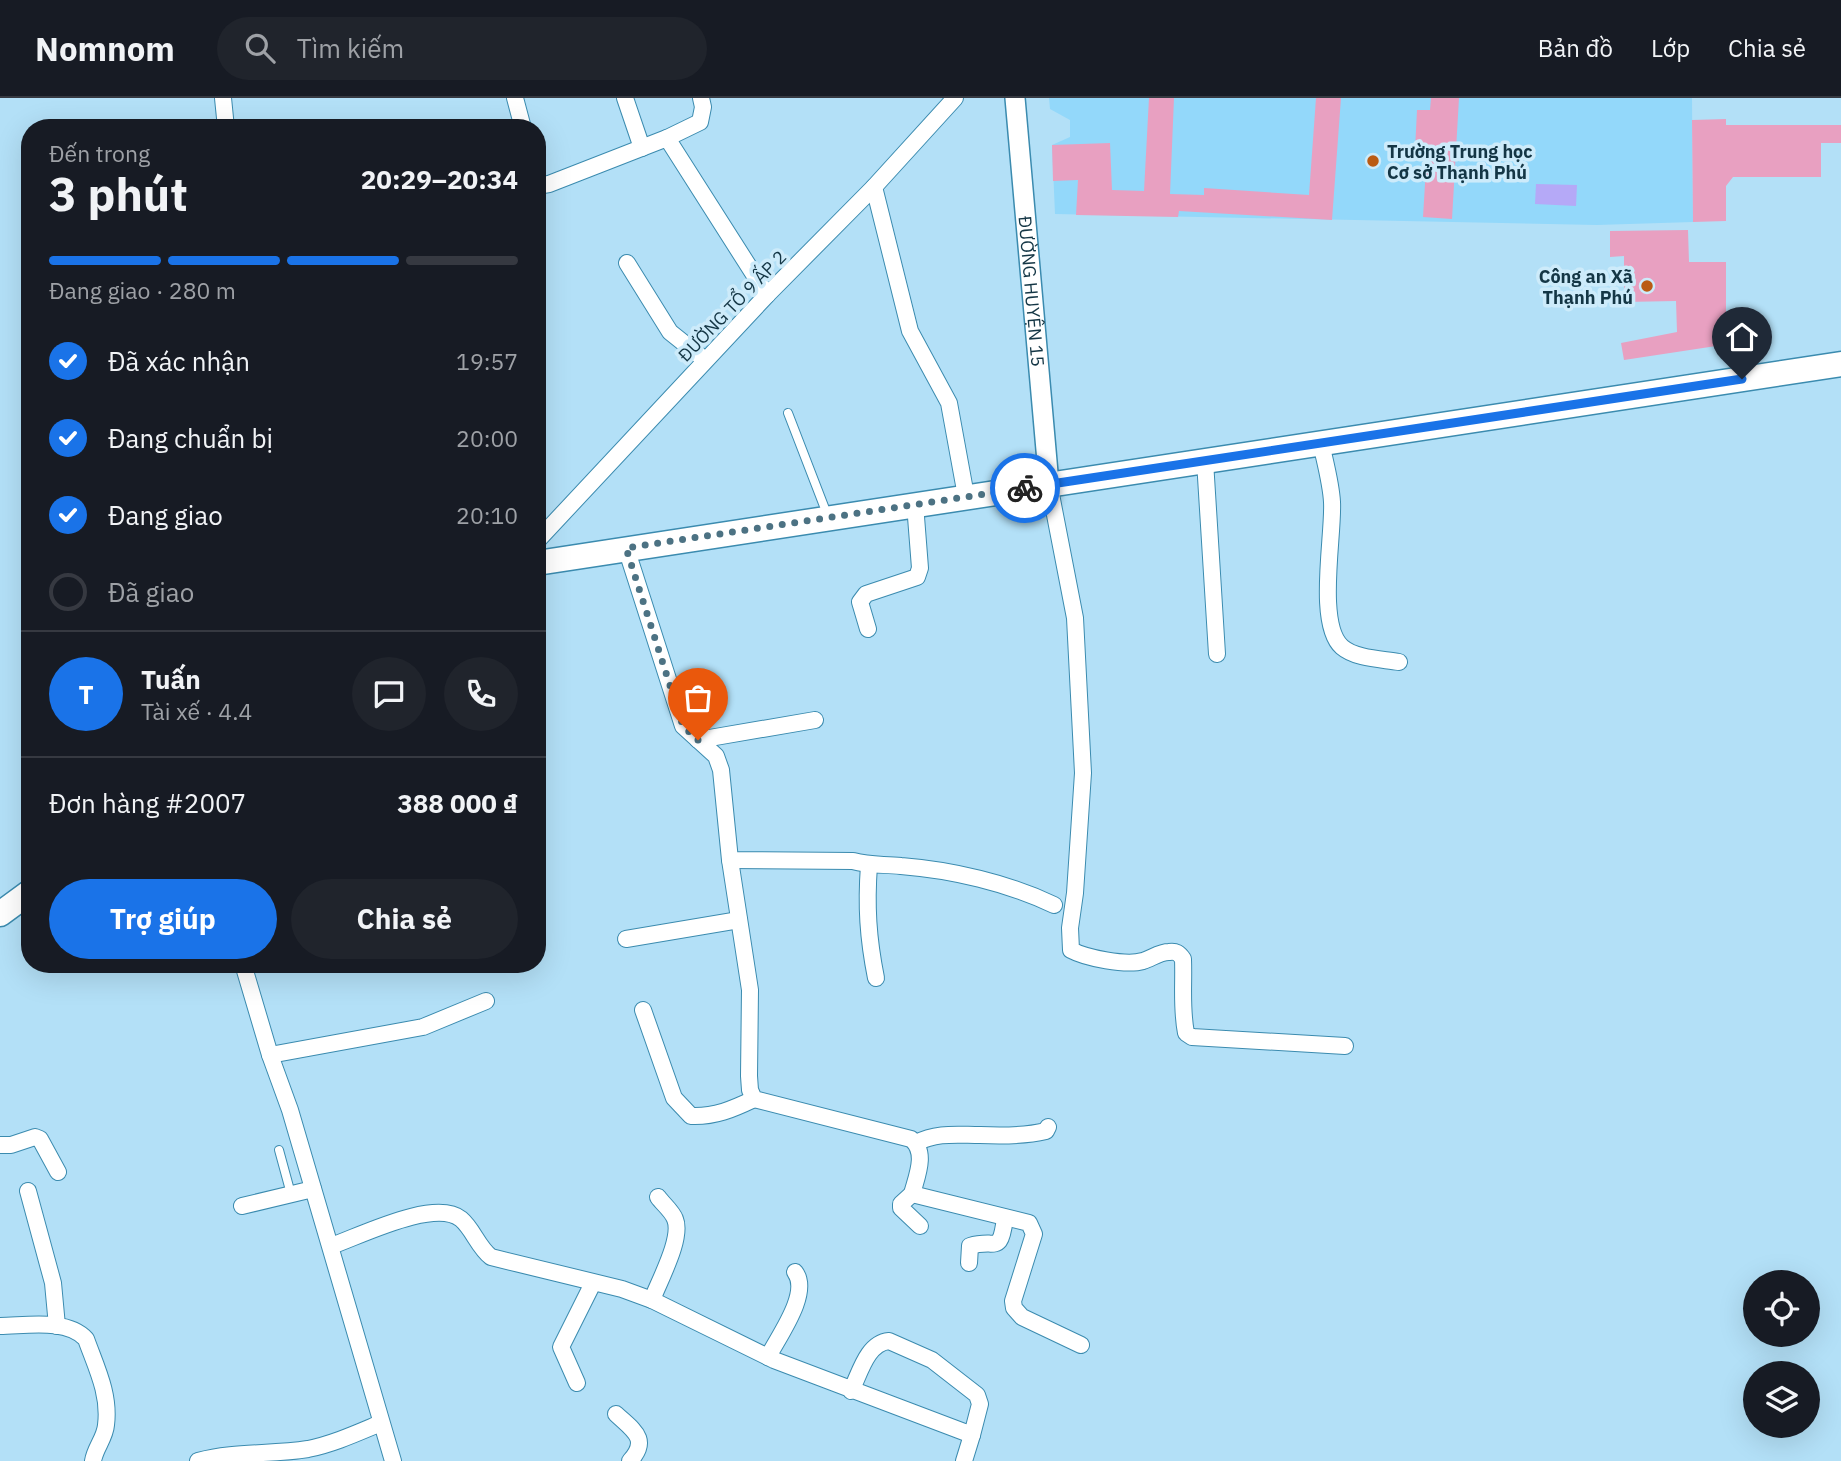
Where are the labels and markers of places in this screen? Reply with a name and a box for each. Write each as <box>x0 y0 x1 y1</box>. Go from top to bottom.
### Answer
place label: Trường Trung học Cơ sở Thạnh Phú <box>1387 140 1533 184</box>
marker: Trường Trung học Cơ sở Thạnh Phú <box>1365 153 1381 169</box>
place label: Công an Xã Thạnh Phú <box>1539 265 1633 309</box>
marker: Công an Xã Thạnh Phú <box>1639 278 1655 294</box>
pin <box>1712 307 1772 379</box>
pin <box>668 668 728 740</box>

